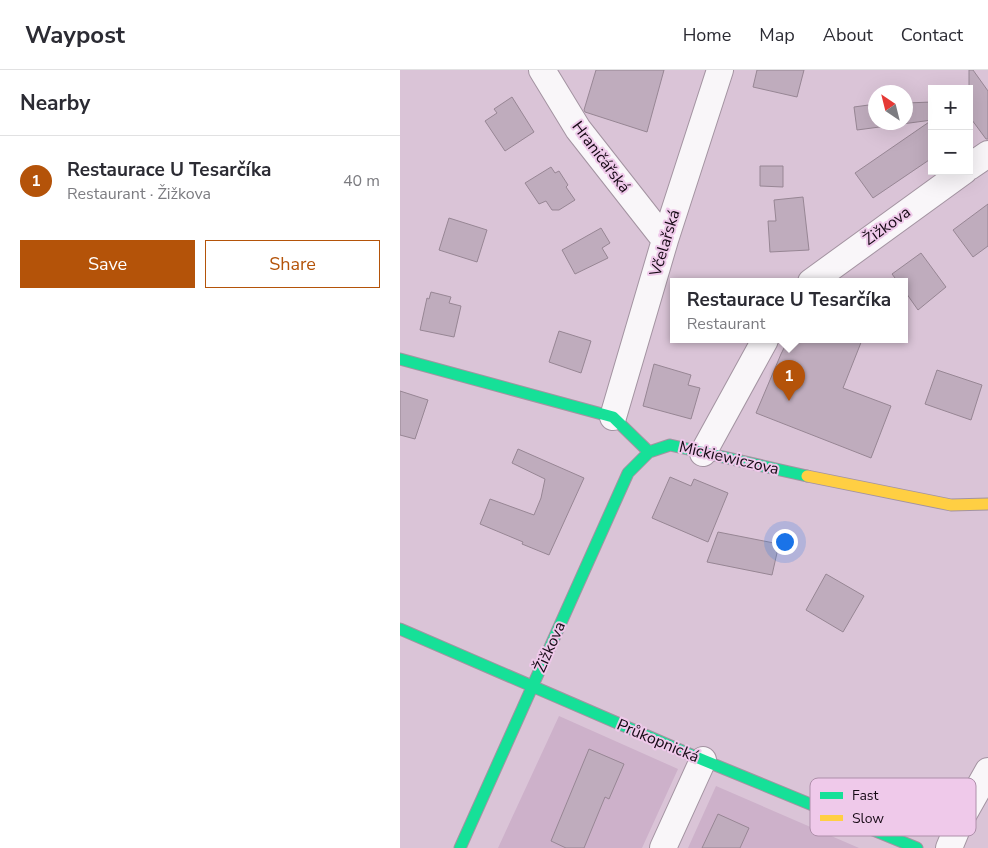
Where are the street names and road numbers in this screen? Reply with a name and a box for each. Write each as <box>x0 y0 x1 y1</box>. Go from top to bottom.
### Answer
street label: Hraničářská <box>567 117 635 197</box>
street label: Žižkova <box>859 201 915 251</box>
street label: Včelařská <box>644 207 686 280</box>
street label: Mickiewiczova <box>677 436 781 480</box>
street label: Žižkova <box>529 618 571 676</box>
street label: Průkopnická <box>614 714 702 768</box>

